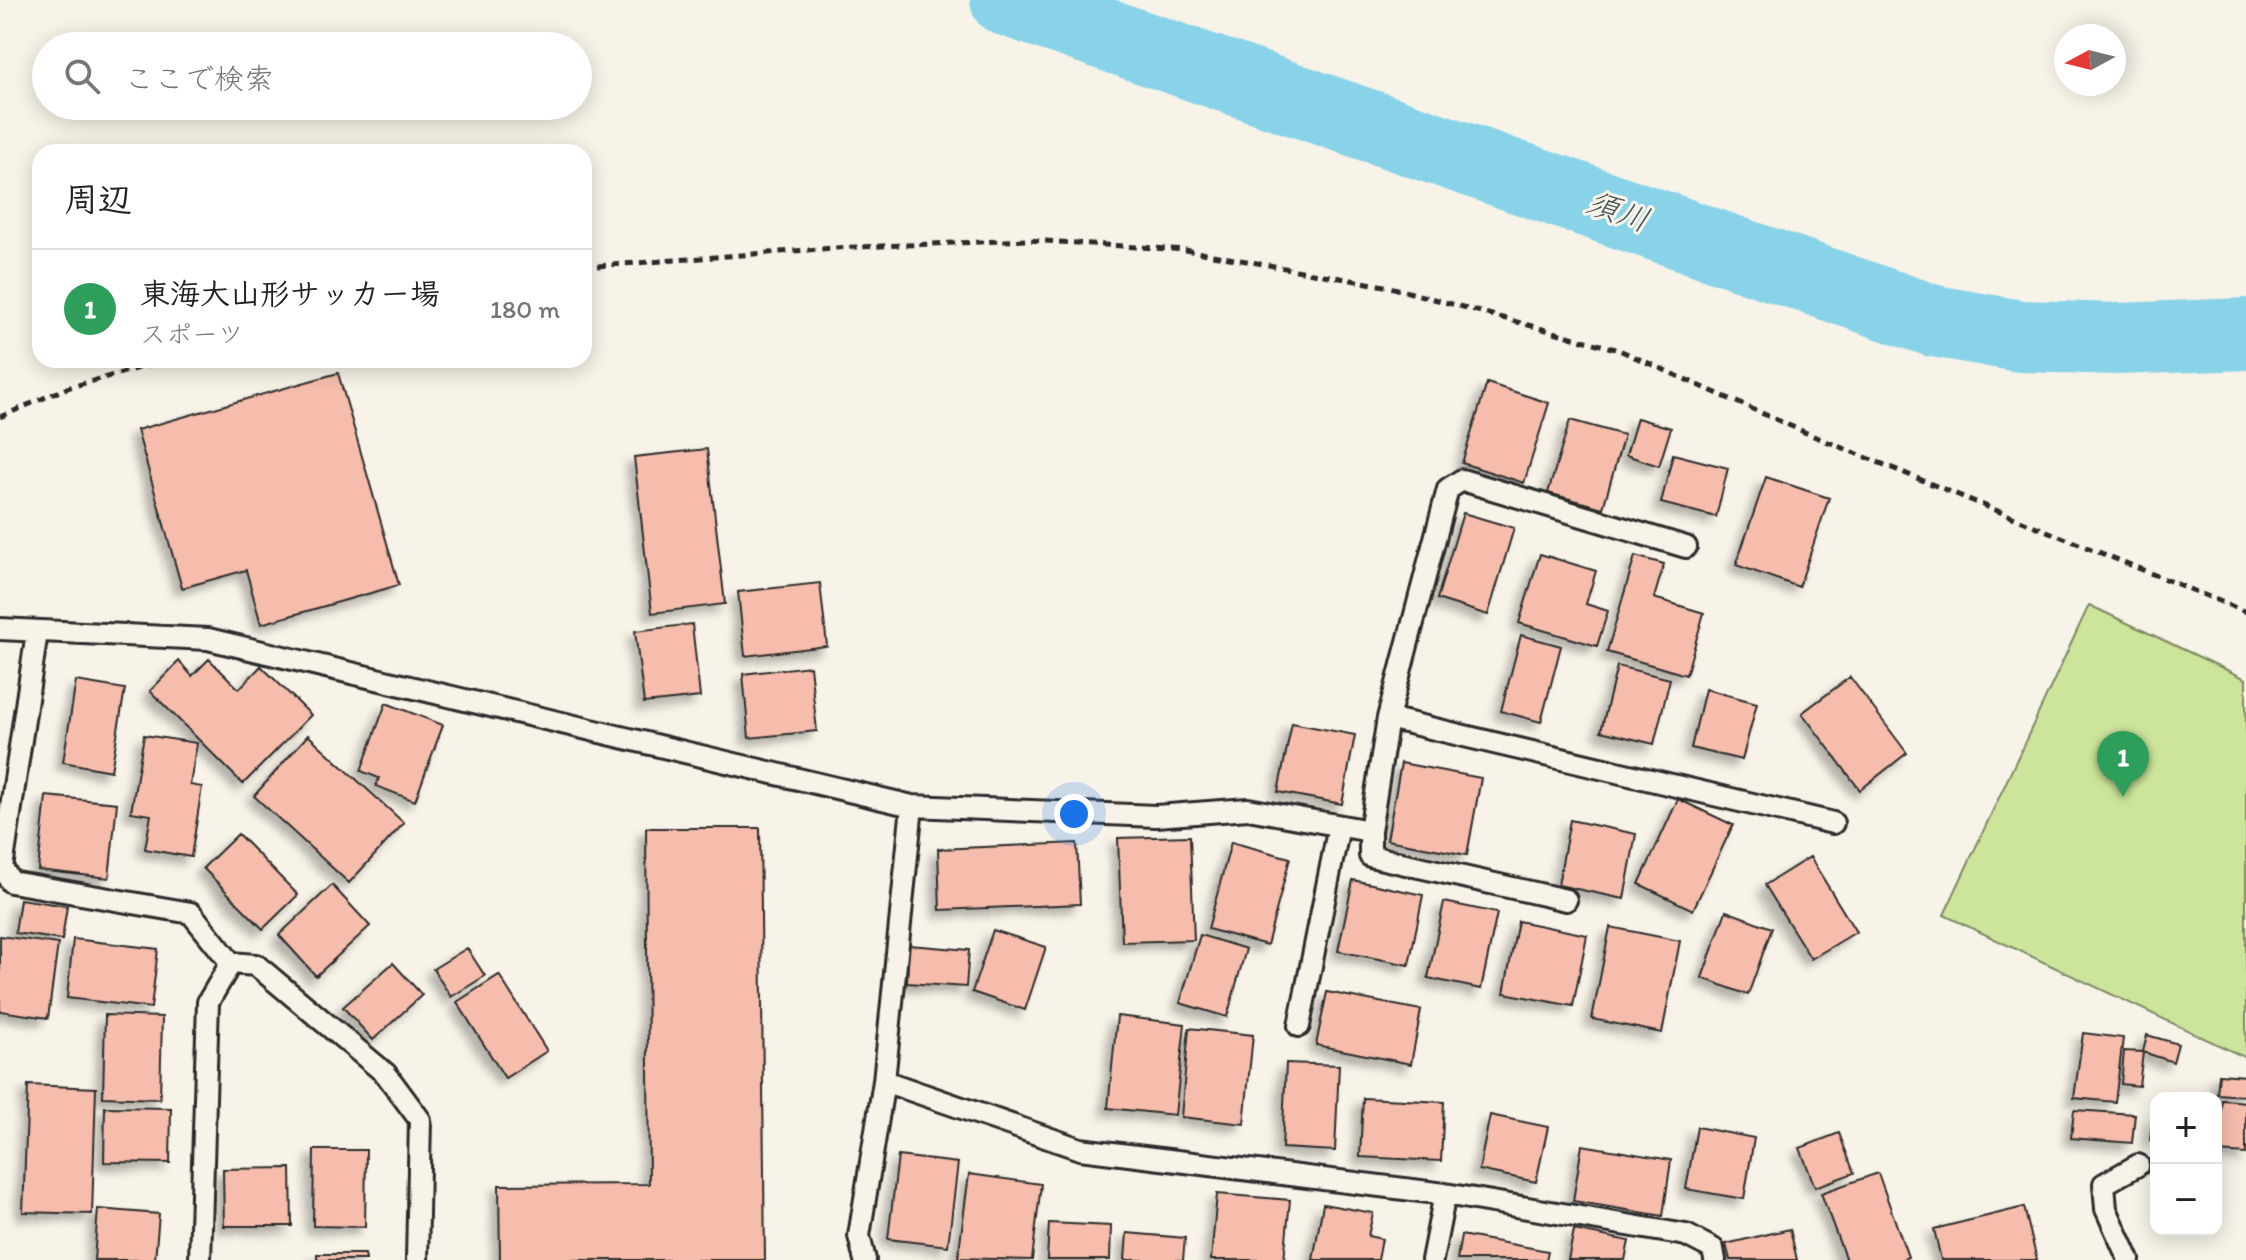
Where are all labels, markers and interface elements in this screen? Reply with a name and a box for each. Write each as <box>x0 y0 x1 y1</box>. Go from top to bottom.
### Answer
north arrow <box>2054 24 2126 96</box>
search box <box>32 32 592 120</box>
icon: search <box>60 54 104 98</box>
text: ここで検索 <box>124 60 274 97</box>
text: 周辺 <box>64 179 132 220</box>
water label: 須川 <box>1582 183 1654 239</box>
text: 東海大山形サッカー場 <box>140 275 440 312</box>
text: 1 <box>84 293 96 325</box>
text: 180 m <box>490 293 560 325</box>
text: スポーツ <box>140 318 243 350</box>
pin: 1 <box>2097 731 2149 797</box>
your location <box>1054 794 1094 834</box>
map controls <box>2150 1092 2222 1236</box>
button: + <box>2150 1092 2222 1164</box>
button: − <box>2150 1164 2222 1236</box>

